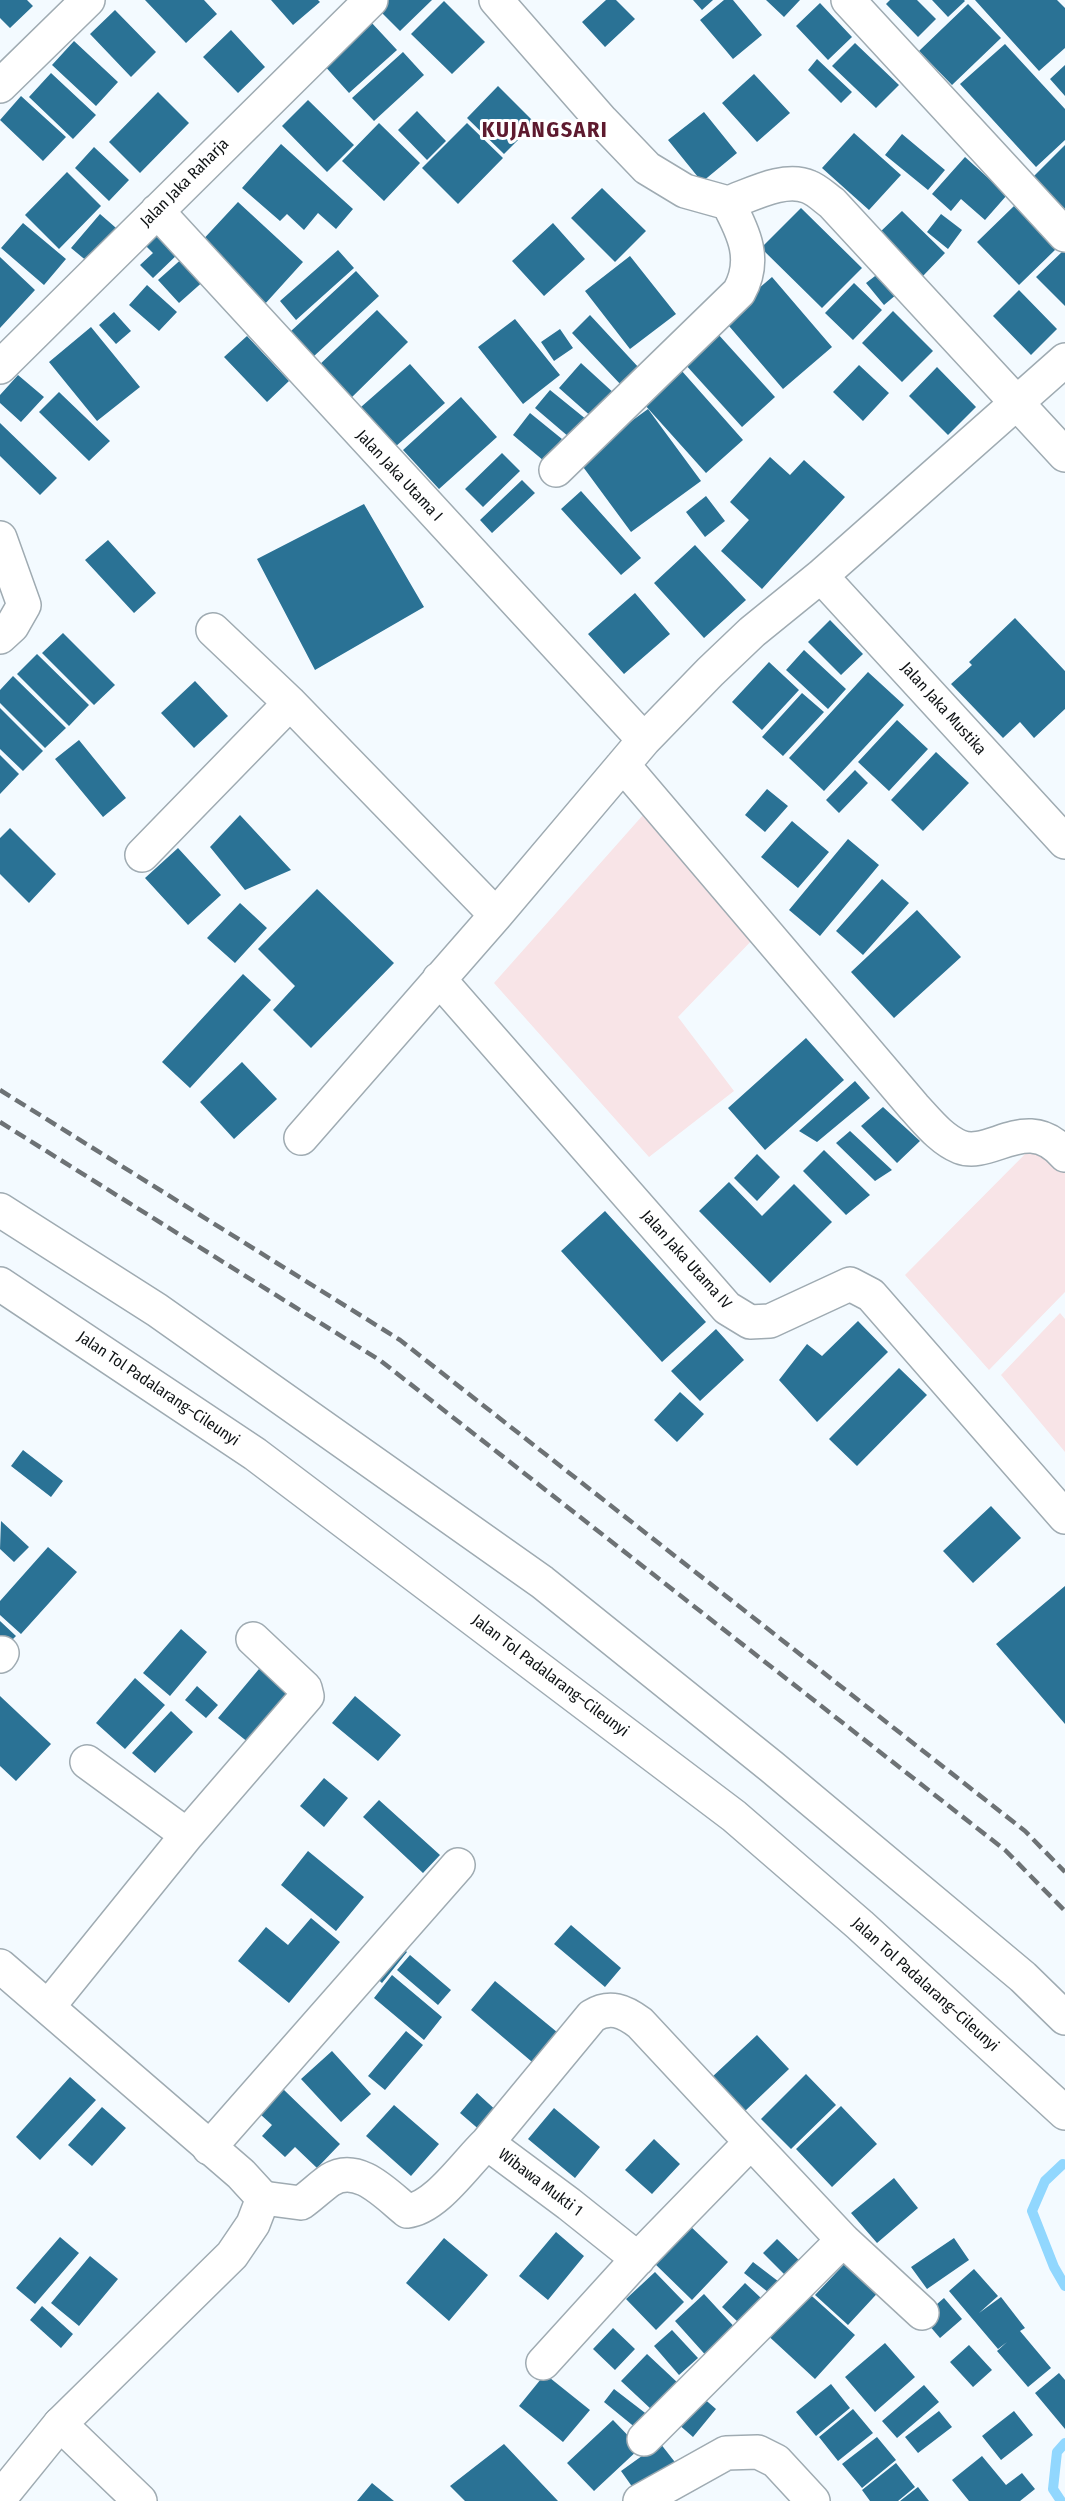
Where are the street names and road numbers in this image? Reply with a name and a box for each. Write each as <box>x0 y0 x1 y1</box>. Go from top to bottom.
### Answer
street label: Jalan Jaka Raharja <box>137 135 233 231</box>
street label: Jalan Jaka Utama I <box>352 426 446 526</box>
street label: Jalan Jaka Mustika <box>896 659 990 759</box>
street label: Jalan Jaka Utama IV <box>637 1207 735 1313</box>
street label: Jalan Tol Padalarang–Cileunyi <box>73 1328 243 1450</box>
street label: Jalan Tol Padalarang–Cileunyi <box>468 1611 632 1741</box>
street label: Jalan Tol Padalarang–Cileunyi <box>848 1914 1002 2056</box>
street label: Wibawa Mukti 1 <box>494 2145 586 2221</box>

